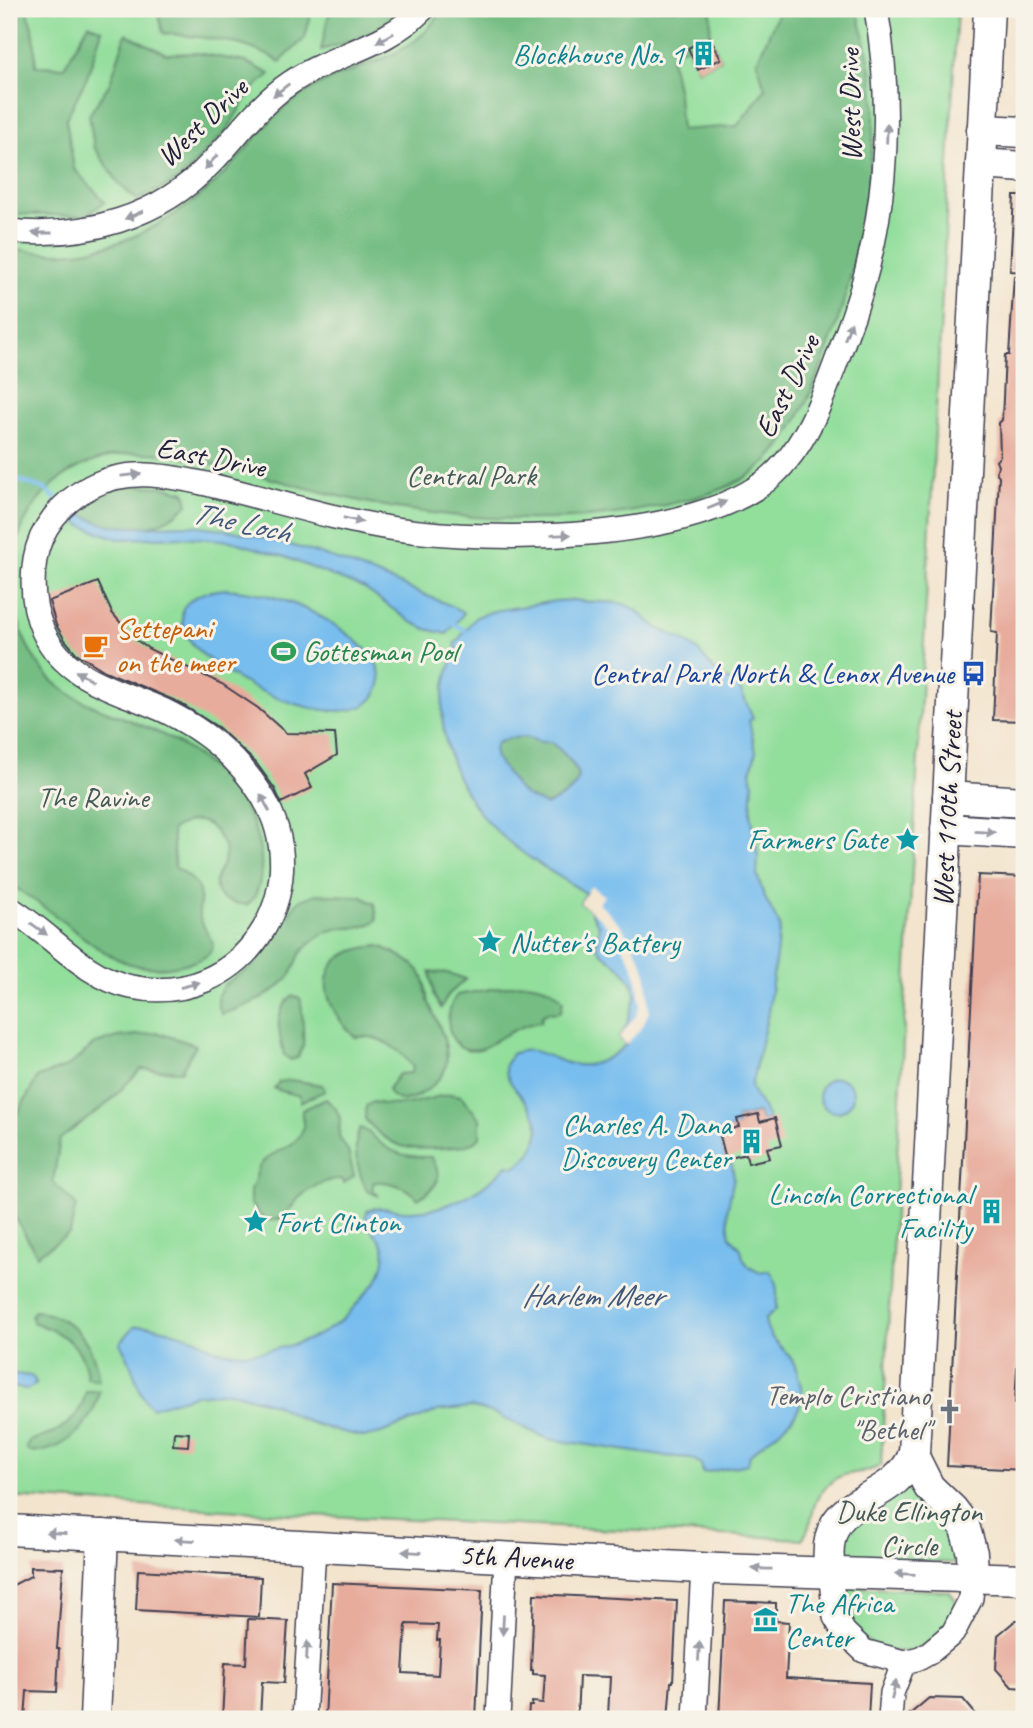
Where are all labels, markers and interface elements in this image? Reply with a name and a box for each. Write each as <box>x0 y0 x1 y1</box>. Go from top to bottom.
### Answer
one-way arrow <box>375 32 394 44</box>
place label: Blockhouse No. 1 <box>513 35 685 73</box>
building icon: Blockhouse No. 1 <box>690 40 718 68</box>
street label: West Drive <box>830 46 870 162</box>
street label: West Drive <box>148 68 257 175</box>
one-way arrow <box>273 82 291 97</box>
one-way arrow <box>881 122 892 144</box>
one-way arrow <box>204 153 220 170</box>
one-way arrow <box>123 210 144 221</box>
one-way arrow <box>31 227 53 239</box>
one-way arrow <box>843 320 854 341</box>
street label: East Drive <box>746 326 829 444</box>
street label: East Drive <box>153 428 271 487</box>
park label: Central Park <box>406 456 538 494</box>
one-way arrow <box>120 470 142 481</box>
water label: The Loch <box>188 492 296 553</box>
one-way arrow <box>707 499 728 510</box>
one-way arrow <box>342 515 364 526</box>
one-way arrow <box>550 529 572 540</box>
place label: Settepani on the meer <box>116 609 237 681</box>
cafe icon: Settepani on the meer <box>82 631 110 659</box>
place label: Gottesman Pool <box>303 632 462 670</box>
sports icon: Gottesman Pool <box>269 637 297 665</box>
place label: Central Park North & Lenox Avenue <box>591 654 956 692</box>
bus stop icon: Central Park North & Lenox Avenue <box>960 659 988 687</box>
one-way arrow <box>74 670 93 682</box>
street label: West 110th Street <box>923 708 971 907</box>
park label: The Ravine <box>37 778 151 816</box>
one-way arrow <box>260 793 272 813</box>
place label: Farmers Gate <box>747 820 889 858</box>
place icon: Farmers Gate <box>893 825 921 853</box>
one-way arrow <box>974 827 996 838</box>
one-way arrow <box>30 922 48 936</box>
place label: Nutter's Battery <box>510 923 682 961</box>
place icon: Nutter's Battery <box>476 928 504 956</box>
one-way arrow <box>179 979 201 990</box>
place label: Charles A. Dana Discovery Center <box>560 1105 733 1177</box>
building icon: Charles A. Dana Discovery Center <box>737 1127 765 1155</box>
place label: Lincoln Correctional Facility <box>768 1175 977 1247</box>
building icon: Lincoln Correctional Facility <box>978 1197 1006 1225</box>
place label: Fort Clinton <box>276 1203 402 1241</box>
place icon: Fort Clinton <box>242 1208 270 1236</box>
water label: Harlem Meer <box>522 1275 668 1316</box>
place label: Templo Cristiano "Bethel" <box>766 1376 936 1448</box>
church icon: Templo Cristiano "Bethel" <box>936 1398 964 1426</box>
park label: Duke Ellington Circle <box>836 1492 984 1564</box>
one-way arrow <box>44 1527 66 1538</box>
one-way arrow <box>174 1534 196 1545</box>
street label: 5th Avenue <box>458 1535 576 1579</box>
one-way arrow <box>401 1547 423 1558</box>
one-way arrow <box>751 1564 773 1575</box>
one-way arrow <box>894 1568 916 1580</box>
place label: The Africa Center <box>785 1584 896 1656</box>
museum icon: The Africa Center <box>751 1606 779 1634</box>
one-way arrow <box>497 1614 508 1636</box>
one-way arrow <box>302 1640 313 1662</box>
one-way arrow <box>693 1640 704 1662</box>
one-way arrow <box>889 1679 900 1701</box>

